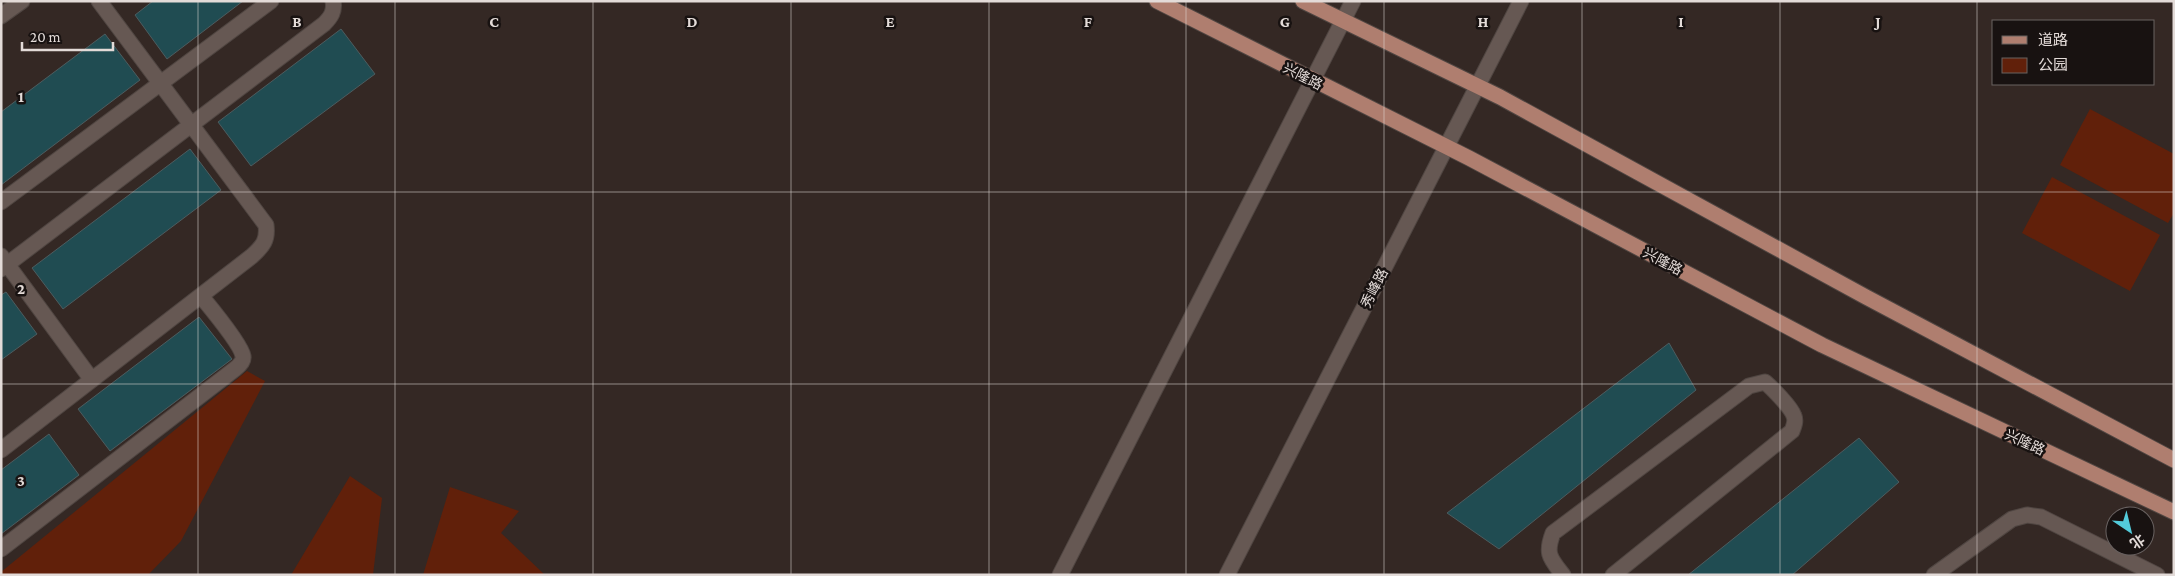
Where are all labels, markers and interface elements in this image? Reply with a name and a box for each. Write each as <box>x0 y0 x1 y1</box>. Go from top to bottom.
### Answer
text: B <box>292 13 302 30</box>
text: C <box>489 13 499 30</box>
text: D <box>686 13 698 30</box>
text: E <box>885 13 895 30</box>
text: F <box>1084 13 1093 30</box>
text: G <box>1280 13 1290 30</box>
text: H <box>1478 13 1489 30</box>
text: I <box>1678 13 1684 30</box>
text: J <box>1873 13 1881 30</box>
scale bar <box>22 20 114 52</box>
legend <box>1992 20 2155 85</box>
text: 20 m <box>30 29 61 45</box>
text: 道路 <box>2038 32 2068 48</box>
text: 公园 <box>2038 57 2068 73</box>
street label: 兴隆路 <box>1281 59 1325 93</box>
text: 1 <box>18 88 24 105</box>
street label: 兴隆路 <box>1641 244 1685 278</box>
street label: 秀峰路 <box>1357 266 1391 310</box>
text: 2 <box>17 280 25 297</box>
street label: 兴隆路 <box>2003 426 2047 458</box>
text: 3 <box>17 472 25 489</box>
north arrow <box>2105 506 2155 556</box>
text: 北 <box>2127 531 2148 552</box>

